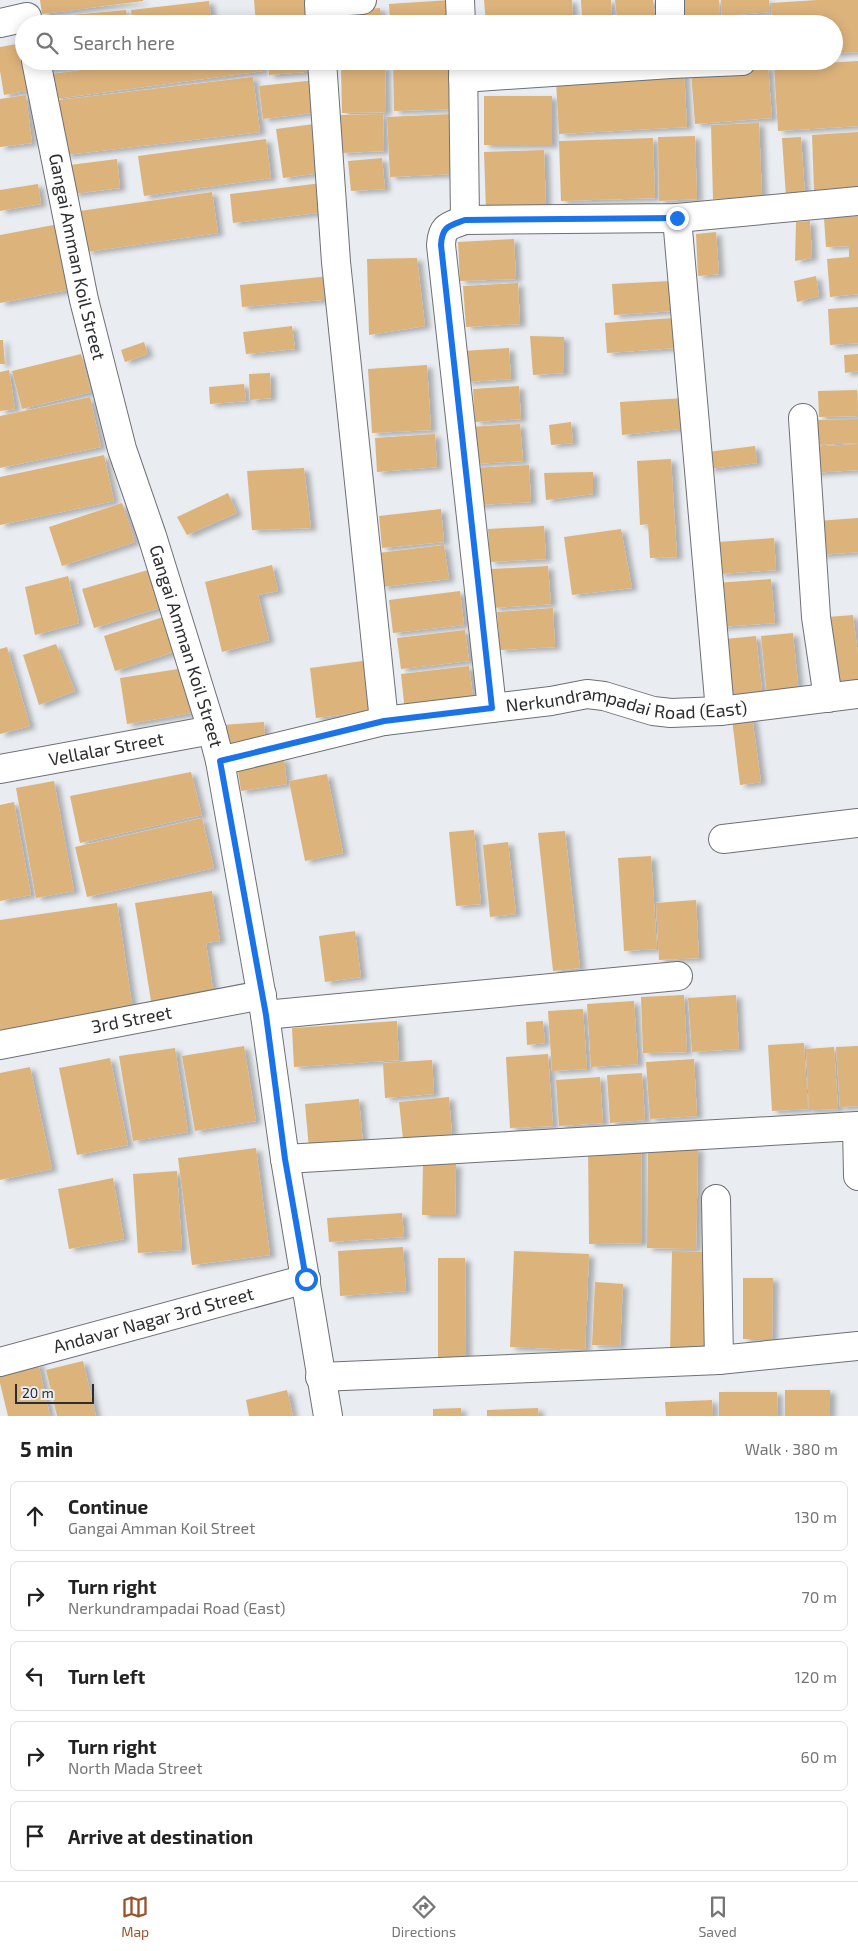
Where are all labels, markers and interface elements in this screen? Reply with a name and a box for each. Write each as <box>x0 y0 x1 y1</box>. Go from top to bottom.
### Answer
search box <box>15 15 843 70</box>
icon: search <box>33 29 61 57</box>
text: Search here <box>73 31 175 54</box>
street label: Gangai Amman Koil Street <box>45 151 111 362</box>
route end <box>666 207 689 230</box>
street label: Gangai Amman Koil Street <box>145 542 228 750</box>
street label: Nerkundrampadai Road (East) <box>504 681 748 723</box>
street label: Vellalar Street <box>47 727 166 770</box>
street label: 3rd Street <box>89 1000 174 1037</box>
route start <box>295 1268 318 1291</box>
street label: Andavar Nagar 3rd Street <box>50 1282 256 1357</box>
scale bar <box>15 1381 94 1404</box>
text: 20 m <box>22 1384 54 1401</box>
text: 5 min <box>20 1436 73 1461</box>
text: Walk · 380 m <box>745 1439 838 1458</box>
text: Continue <box>68 1495 148 1518</box>
icon: ahead <box>21 1502 49 1530</box>
text: 130 m <box>795 1507 837 1526</box>
text: Gangai Amman Koil Street <box>68 1518 255 1537</box>
text: Turn right <box>68 1575 156 1598</box>
icon: right <box>21 1582 49 1610</box>
text: 70 m <box>802 1587 837 1606</box>
text: Nerkundrampadai Road (East) <box>68 1598 286 1617</box>
icon: left <box>21 1662 49 1690</box>
text: Turn left <box>68 1665 145 1688</box>
text: 120 m <box>794 1667 837 1686</box>
text: Turn right <box>68 1735 156 1758</box>
icon: right <box>21 1742 49 1770</box>
text: 60 m <box>801 1747 837 1766</box>
text: North Mada Street <box>68 1758 203 1777</box>
icon: arrive <box>21 1822 49 1850</box>
text: Arrive at destination <box>68 1825 253 1848</box>
tab: Map <box>121 1893 149 1940</box>
tab: Directions <box>392 1893 456 1940</box>
tab: Saved <box>698 1893 737 1940</box>

